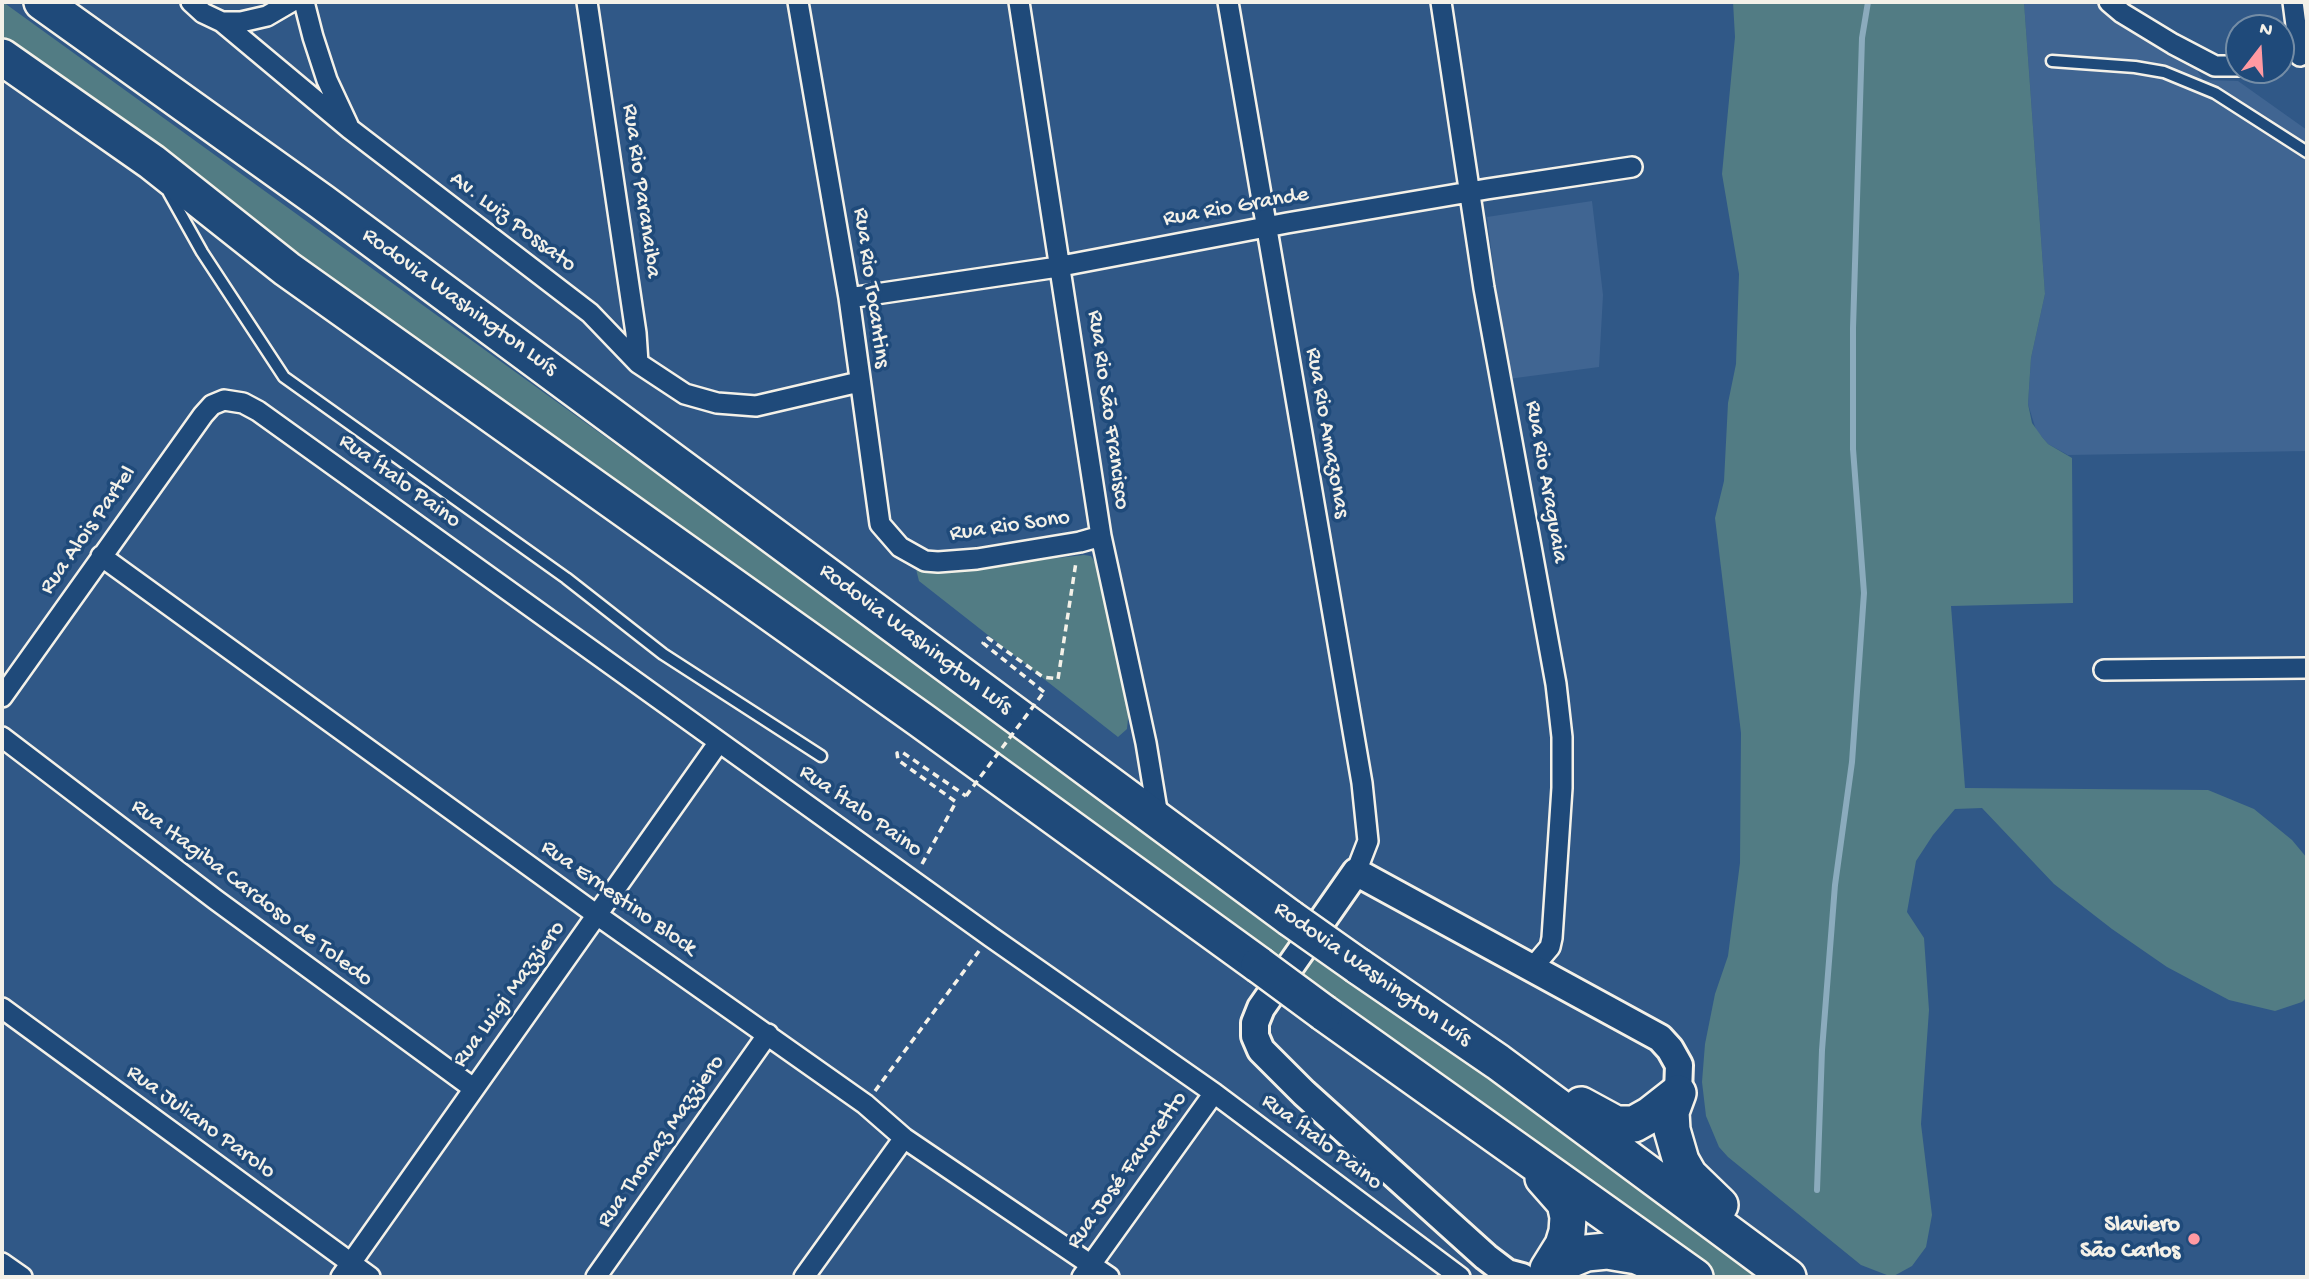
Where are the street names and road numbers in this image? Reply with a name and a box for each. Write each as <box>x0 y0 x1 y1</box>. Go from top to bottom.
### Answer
street label: Rua Rio Paranaiba <box>614 102 666 280</box>
street label: Av. Luiz Possato <box>443 166 581 280</box>
street label: Rua Rio Grande <box>1161 182 1311 234</box>
street label: Rua Rio Tocantins <box>845 206 895 370</box>
street label: Rodovia Washington Luís <box>356 223 562 383</box>
street label: Rua Rio São Francisco <box>1079 309 1135 511</box>
street label: Rua Rio Amazonas <box>1297 346 1355 520</box>
street label: Rua Rio Araguaia <box>1517 399 1573 565</box>
street label: Rua Ítalo Paino <box>332 428 466 536</box>
street label: Rua Alois Partel <box>35 461 143 601</box>
street label: Rua Rio Sono <box>948 505 1072 549</box>
street label: Rodovia Washington Luís <box>813 558 1017 722</box>
street label: Rua Ítalo Paino <box>793 759 927 865</box>
street label: Rua Itagiba Cardoso de Toledo <box>125 794 377 994</box>
street label: Rua Ernestino Block <box>535 835 701 963</box>
street label: Rodovia Washington Luís <box>1268 896 1476 1054</box>
street label: Rua Luigi Mazziero <box>447 916 573 1074</box>
street label: Rua Thomaz Mazziero <box>592 1050 732 1234</box>
street label: Rua Juliano Parolo <box>120 1060 280 1186</box>
street label: Rua José Favoretto <box>1061 1087 1195 1255</box>
street label: Rua Ítalo Paino <box>1255 1088 1387 1198</box>

